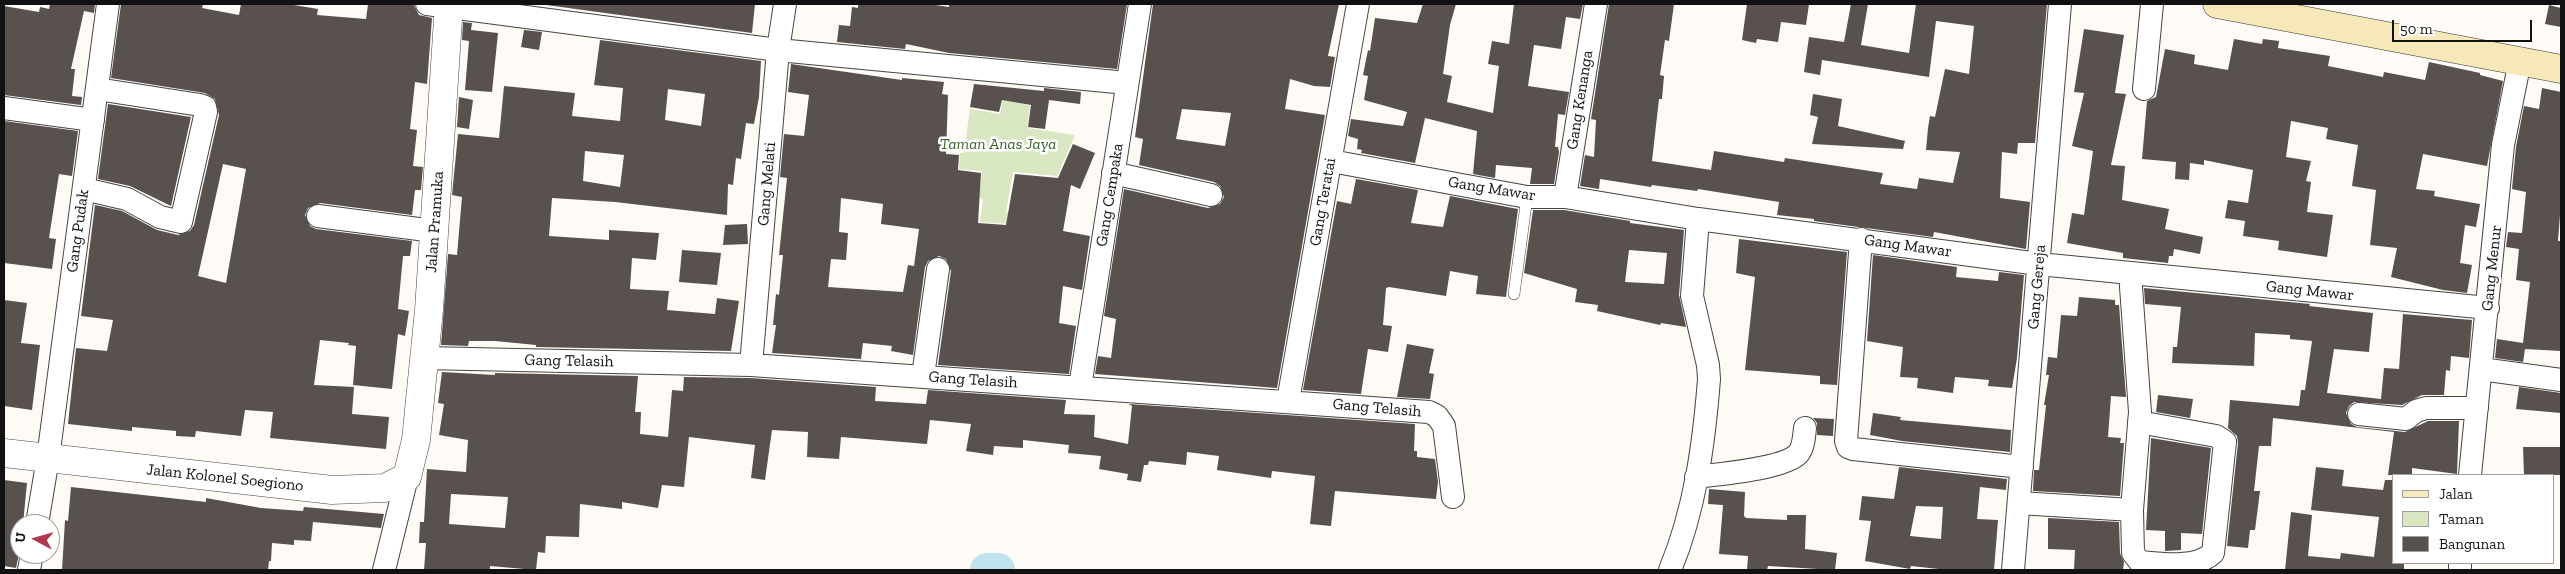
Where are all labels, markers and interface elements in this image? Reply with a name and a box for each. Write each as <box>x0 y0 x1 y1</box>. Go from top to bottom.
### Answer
scale bar <box>2395 10 2535 42</box>
text: 50 m <box>2400 20 2433 38</box>
street label: Gang Kenanga <box>1563 49 1597 151</box>
park label: Taman Anas Jaya <box>940 134 1056 154</box>
street label: Gang Melati <box>754 141 780 227</box>
street label: Gang Cempaka <box>1092 142 1128 248</box>
street label: Gang Teratai <box>1306 156 1340 248</box>
street label: Jalan Pramuka <box>422 171 448 273</box>
street label: Gang Mawar <box>1447 173 1537 205</box>
street label: Gang Pudak <box>63 188 93 274</box>
street label: Gang Menur <box>2478 224 2506 312</box>
street label: Gang Mawar <box>1863 230 1953 262</box>
street label: Gang Gereja <box>2024 244 2050 330</box>
street label: Gang Mawar <box>2265 277 2355 305</box>
street label: Gang Telasih <box>524 351 614 371</box>
street label: Gang Telasih <box>928 367 1018 393</box>
street label: Gang Telasih <box>1332 395 1422 421</box>
street label: Jalan Kolonel Soegiono <box>146 460 304 496</box>
legend <box>2392 474 2555 564</box>
text: Jalan <box>2439 485 2473 503</box>
text: Taman <box>2439 510 2484 528</box>
north arrow <box>10 514 60 564</box>
text: U <box>12 532 30 543</box>
text: Bangunan <box>2439 535 2505 553</box>

